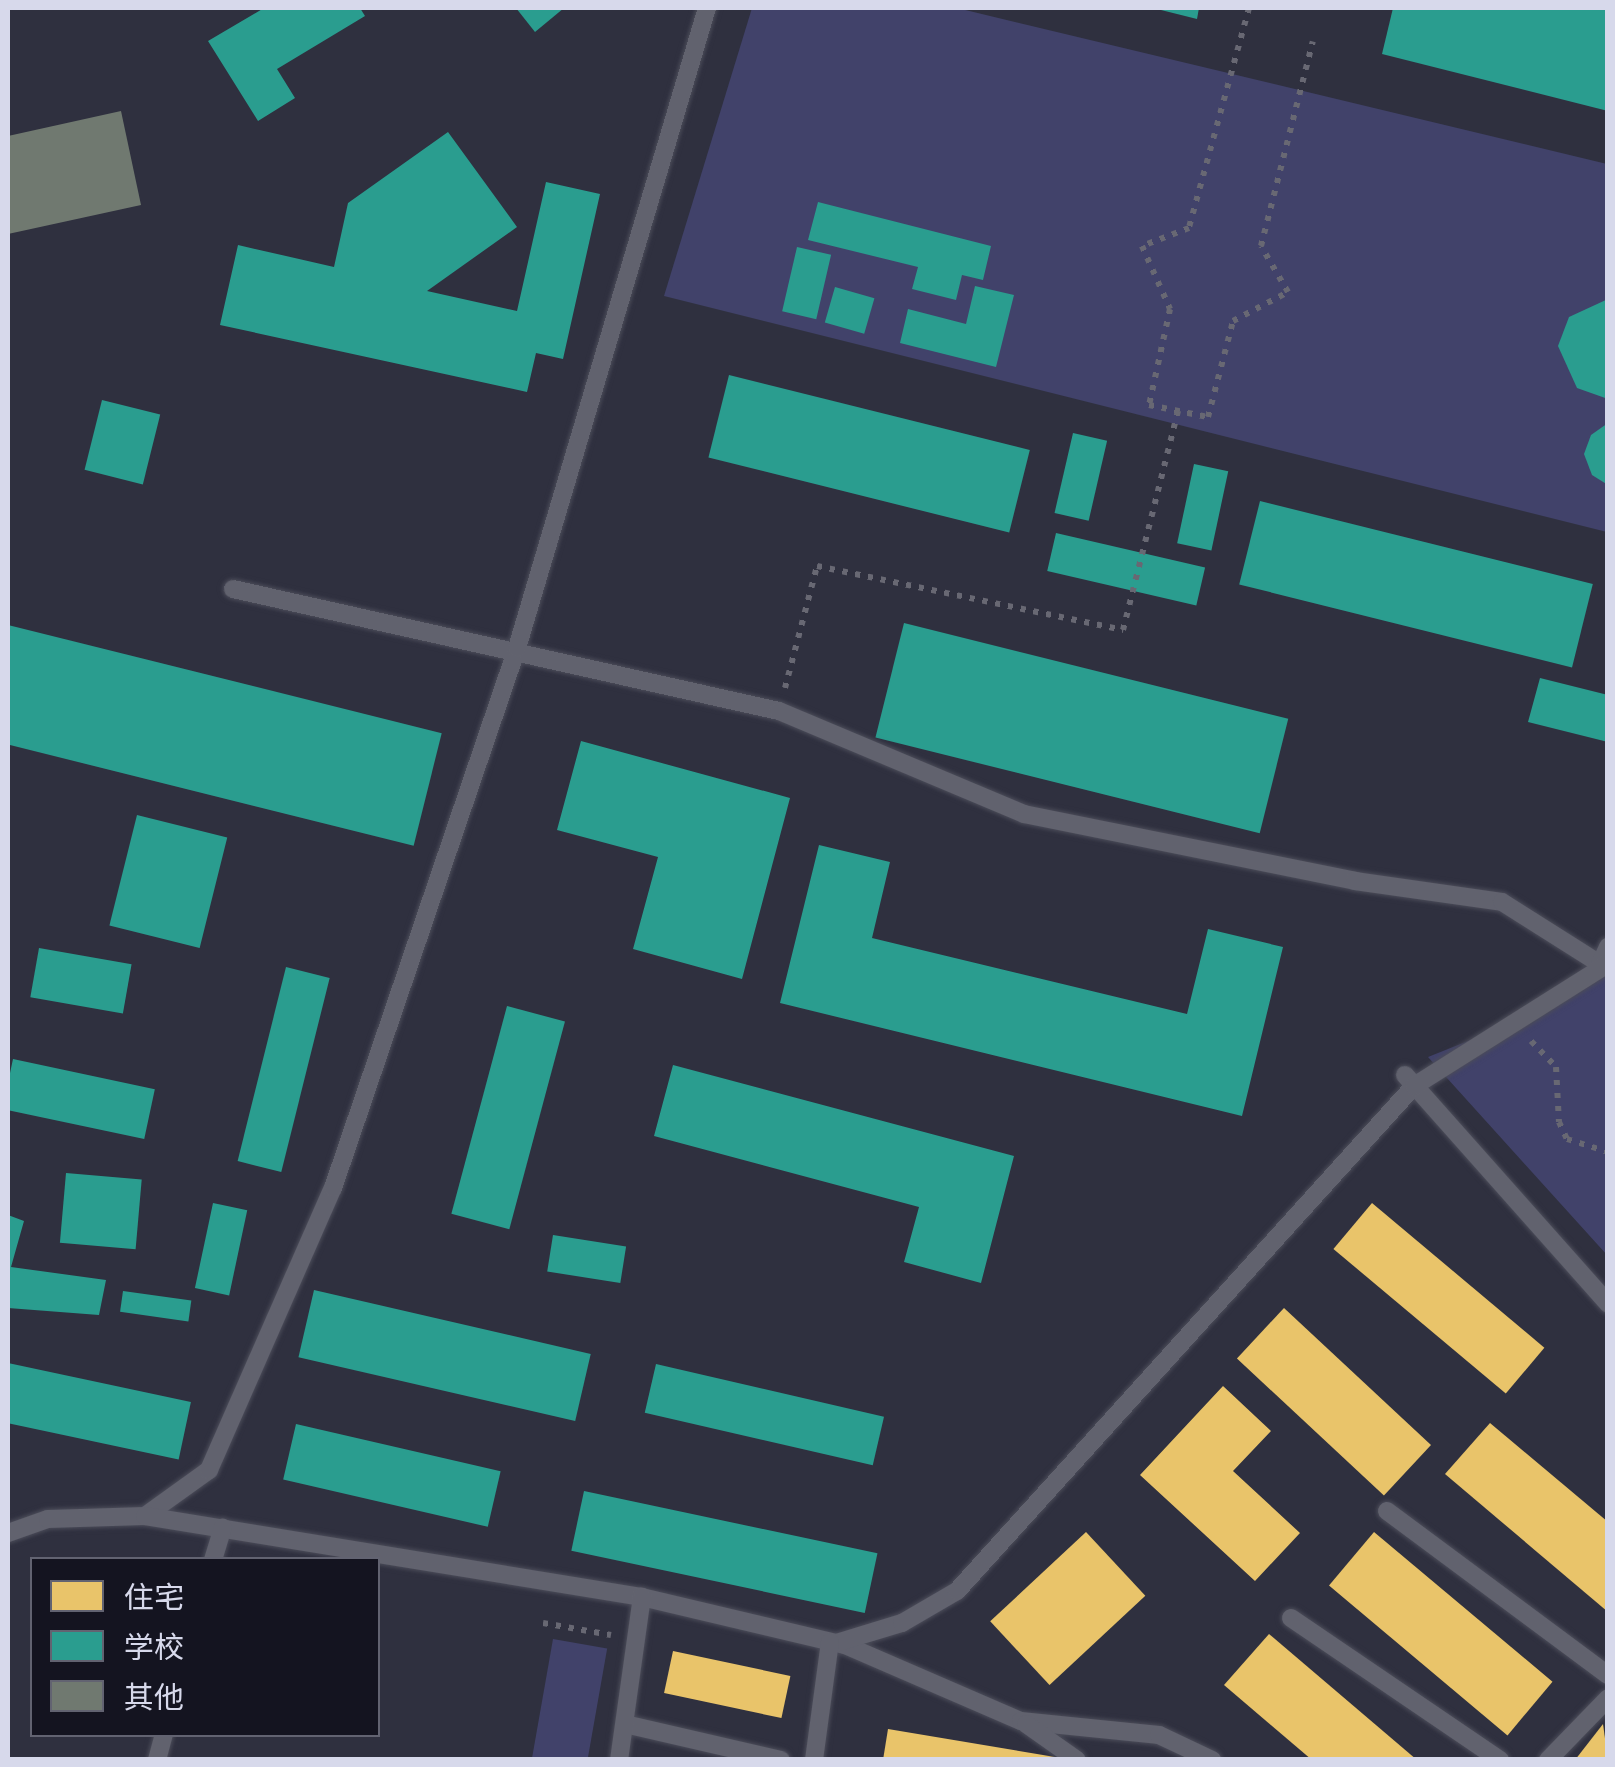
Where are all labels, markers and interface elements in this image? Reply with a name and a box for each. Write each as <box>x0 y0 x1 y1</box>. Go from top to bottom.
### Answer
legend <box>30 1557 380 1737</box>
text: 住宅 <box>124 1577 184 1620</box>
text: 学校 <box>124 1627 184 1670</box>
text: 其他 <box>124 1677 184 1720</box>

